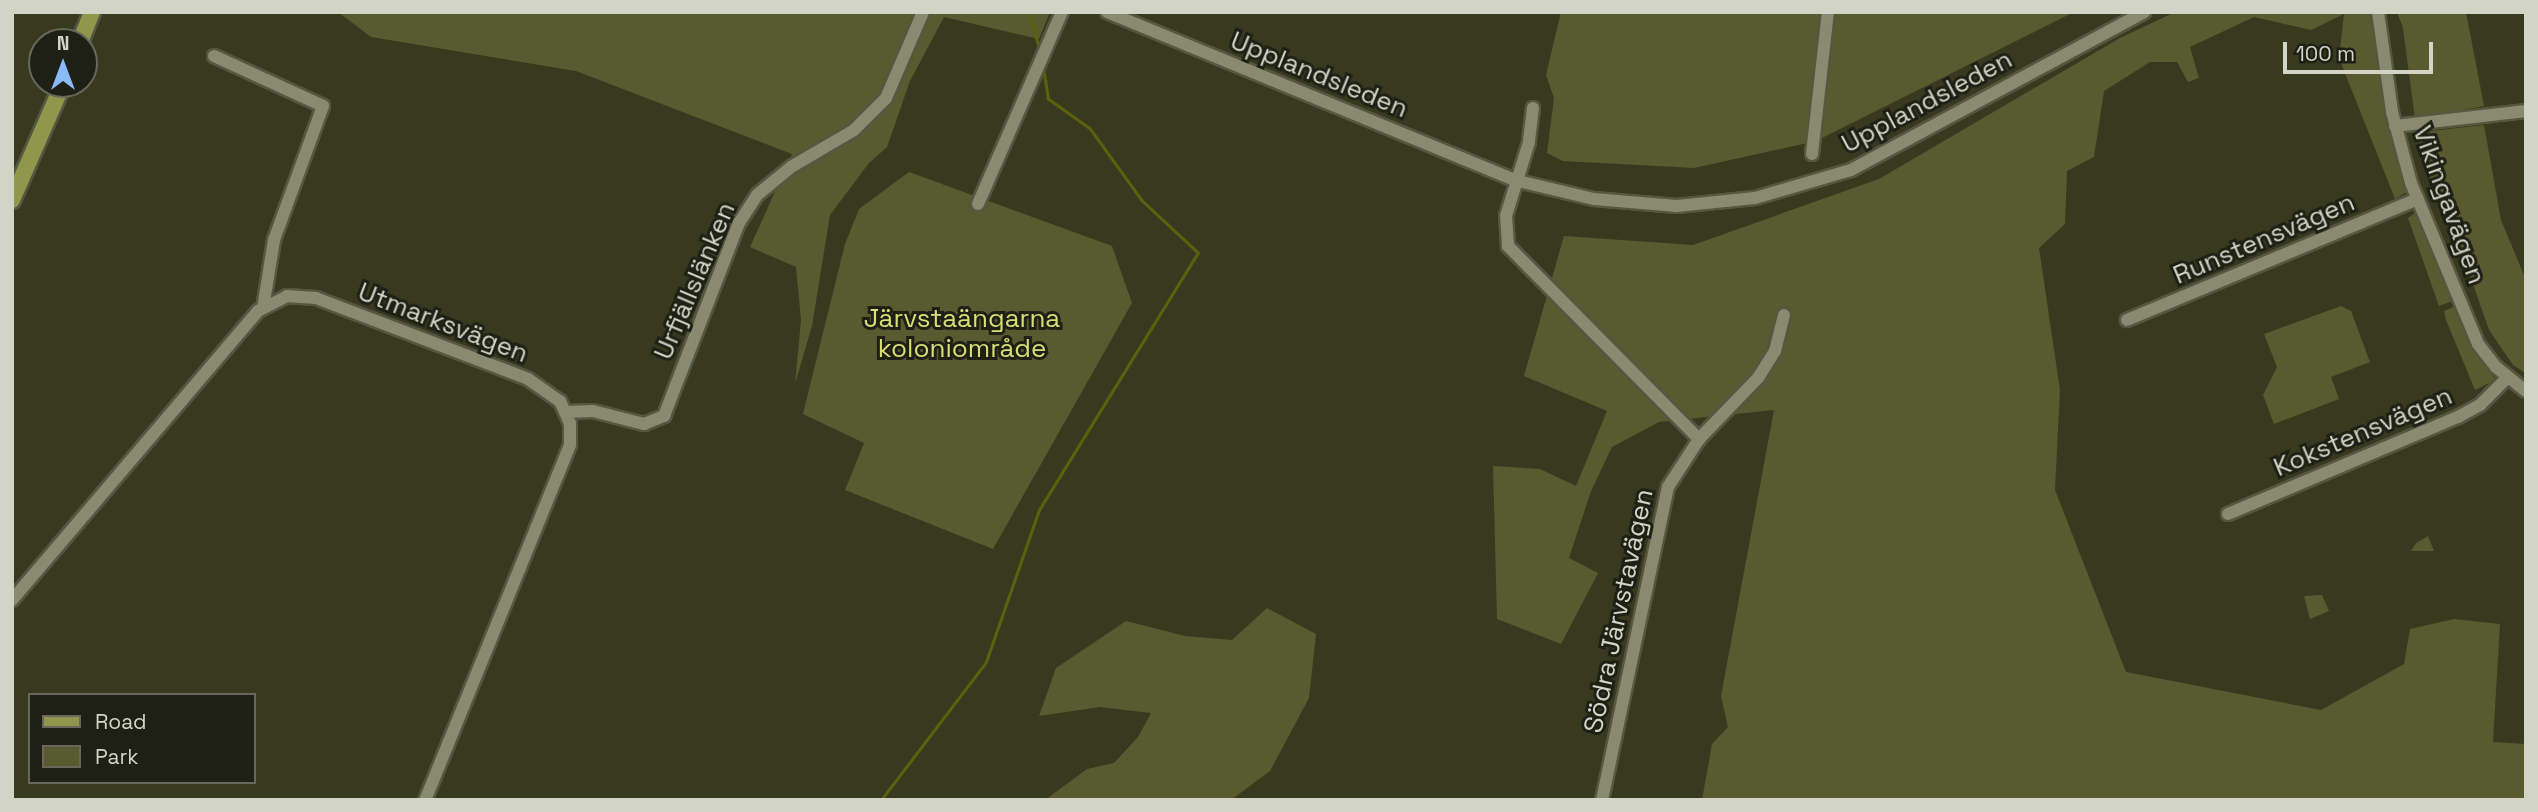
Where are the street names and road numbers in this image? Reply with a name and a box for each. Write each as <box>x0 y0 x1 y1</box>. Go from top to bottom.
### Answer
street label: Upplandsleden <box>1226 25 1412 125</box>
street label: Upplandsleden <box>1837 44 2017 160</box>
street label: Vikingavägen <box>2406 122 2492 288</box>
street label: Runstensvägen <box>2169 187 2359 291</box>
street label: Urfjällslänken <box>648 198 742 364</box>
street label: Utmarksvägen <box>354 276 532 370</box>
street label: Kokstensvägen <box>2269 380 2457 484</box>
street label: Södra Järvstavägen <box>1578 486 1660 736</box>

